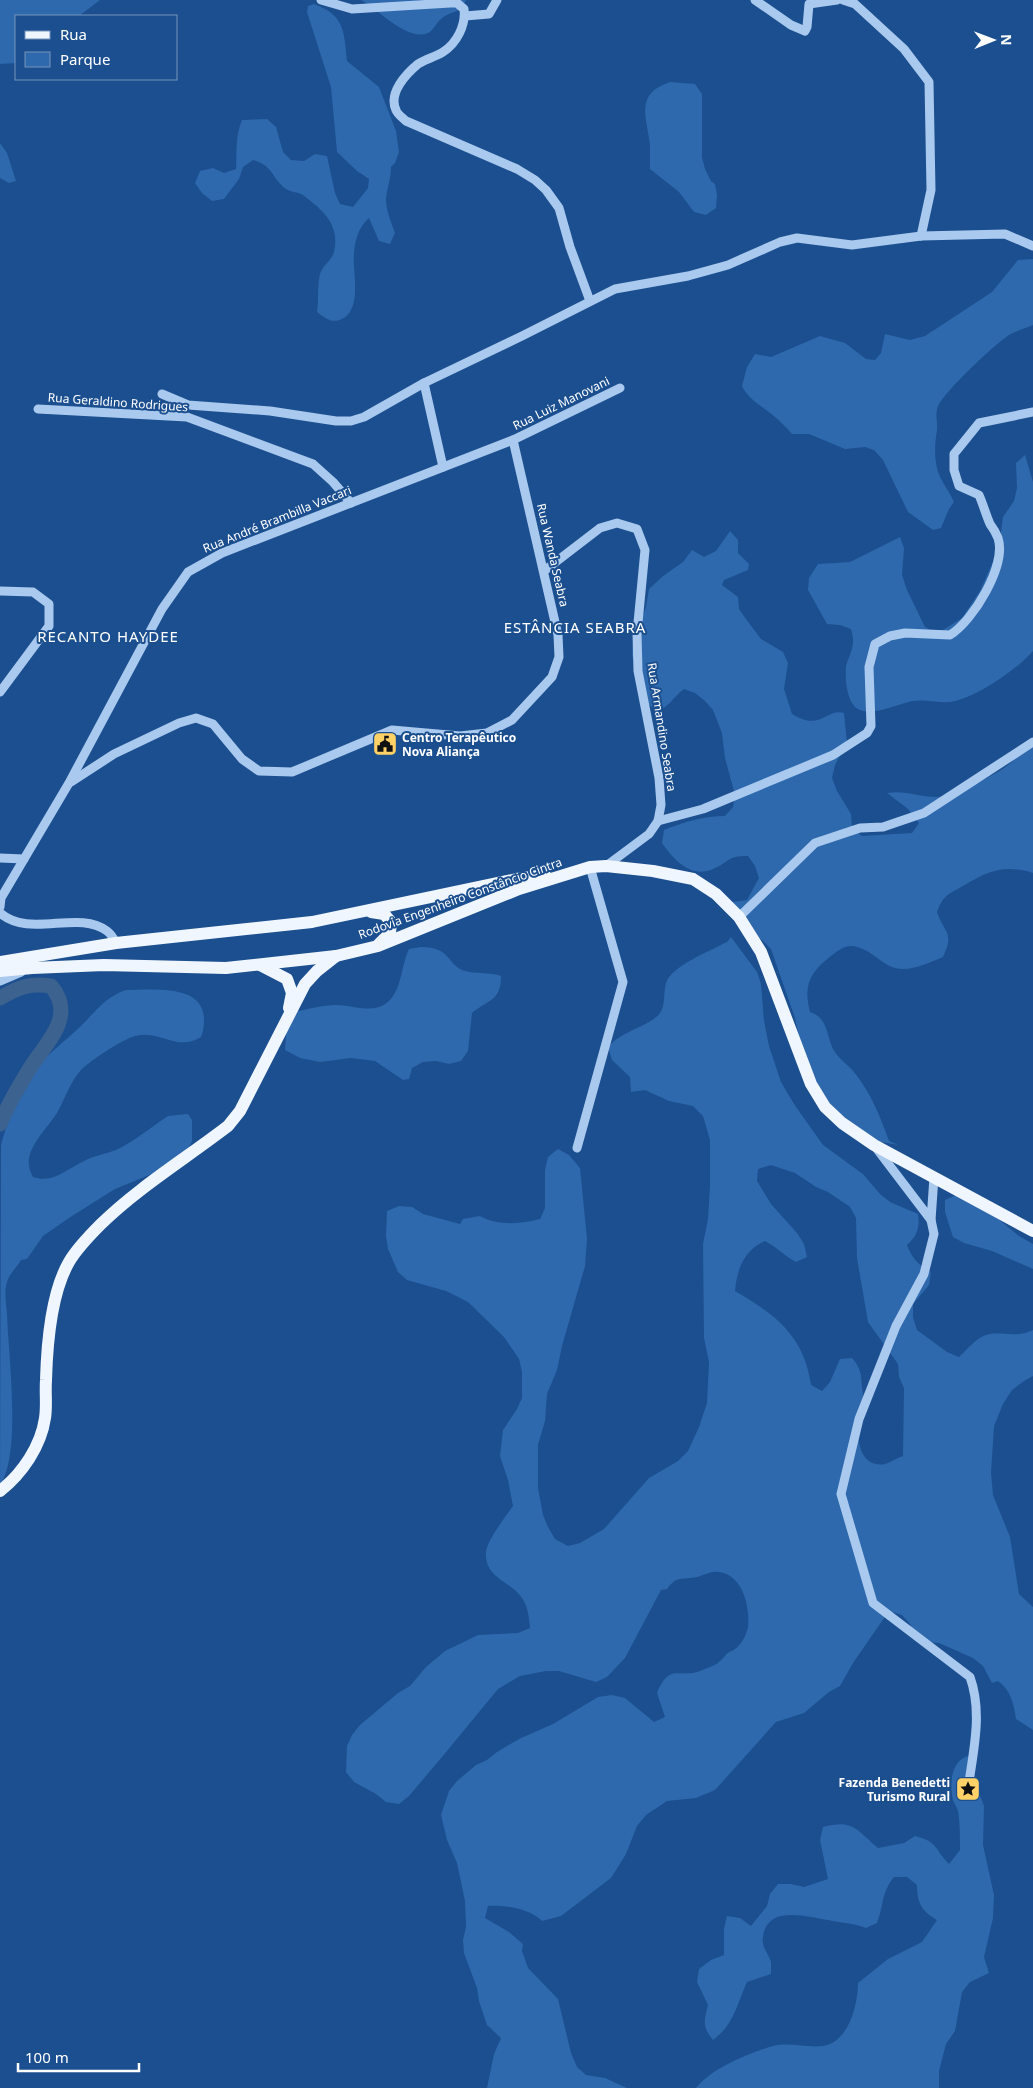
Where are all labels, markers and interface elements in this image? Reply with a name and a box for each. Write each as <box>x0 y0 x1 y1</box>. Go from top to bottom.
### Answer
legend <box>15 15 178 80</box>
north arrow <box>968 15 1018 65</box>
text: Rua <box>60 24 87 44</box>
text: N <box>997 34 1016 46</box>
text: Parque <box>60 49 110 69</box>
street label: Rua Luiz Manovani <box>510 372 612 434</box>
street label: Rua Geraldino Rodrigues <box>47 389 189 415</box>
street label: Rua André Brambilla Vaccari <box>200 481 354 557</box>
street label: Rua Wanda Seabra <box>533 501 573 609</box>
district label: ESTÂNCIA SEABRA <box>504 617 646 637</box>
district label: RECANTO HAYDEE <box>37 626 179 646</box>
street label: Rua Armandino Seabra <box>643 662 681 792</box>
place label: Centro Terapêutico Nova Aliança <box>402 729 516 760</box>
public building icon: Centro Terapêutico Nova Aliança <box>372 731 398 757</box>
street label: Rodovia Engenheiro Constâncio Cintra <box>356 853 564 943</box>
place label: Fazenda Benedetti Turismo Rural <box>839 1774 950 1805</box>
place icon: Fazenda Benedetti Turismo Rural <box>955 1776 981 1802</box>
scale bar <box>18 2040 139 2072</box>
text: 100 m <box>25 2047 69 2067</box>

